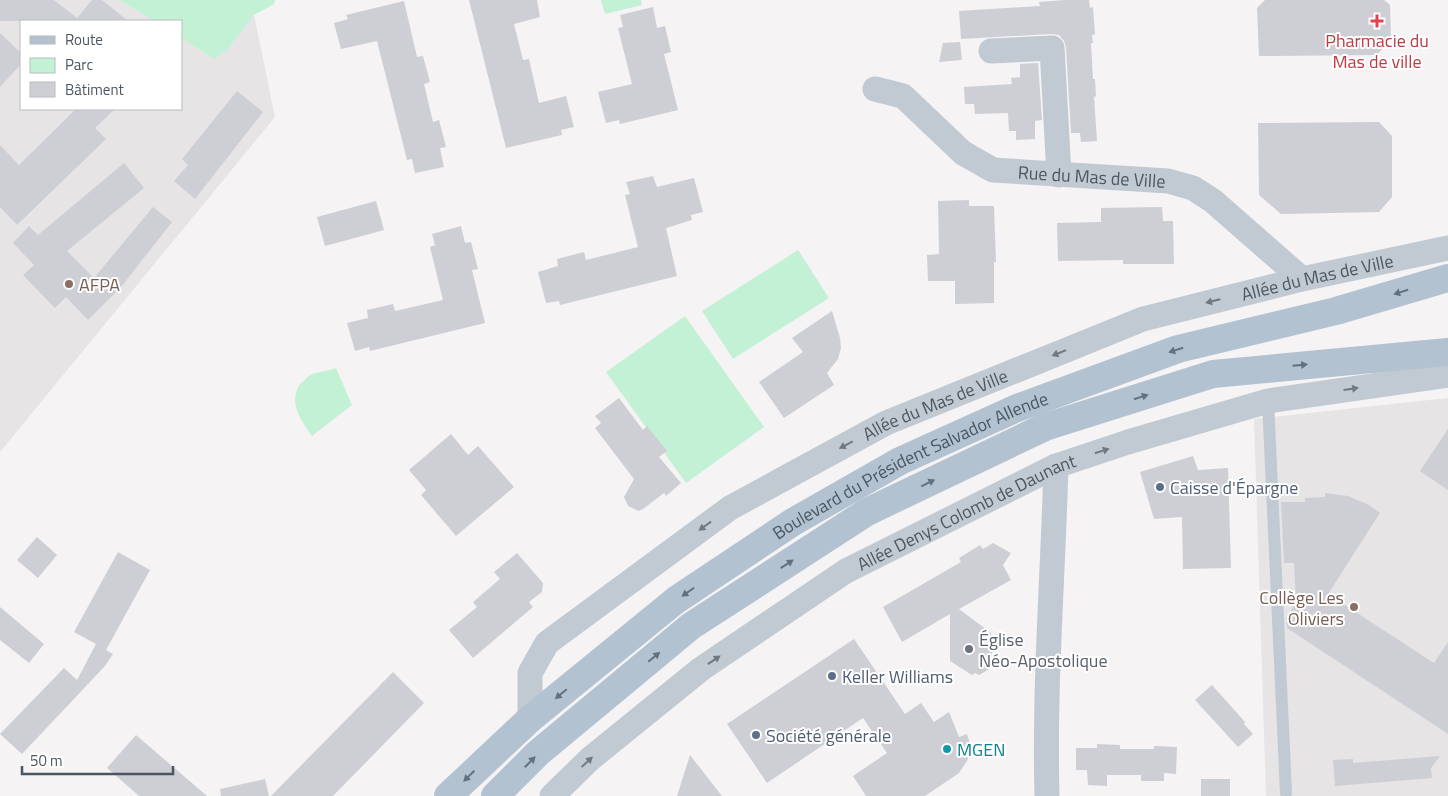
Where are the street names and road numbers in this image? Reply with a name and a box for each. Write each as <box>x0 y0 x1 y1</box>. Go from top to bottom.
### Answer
street label: Rue du Mas de Ville <box>1017 158 1166 194</box>
street label: Allée du Mas de Ville <box>1238 247 1396 307</box>
street label: Allée du Mas de Ville <box>857 362 1012 447</box>
street label: Boulevard du Président Salvador Allende <box>767 384 1052 546</box>
street label: Allée Denys Colomb de Daunant <box>852 447 1080 577</box>

